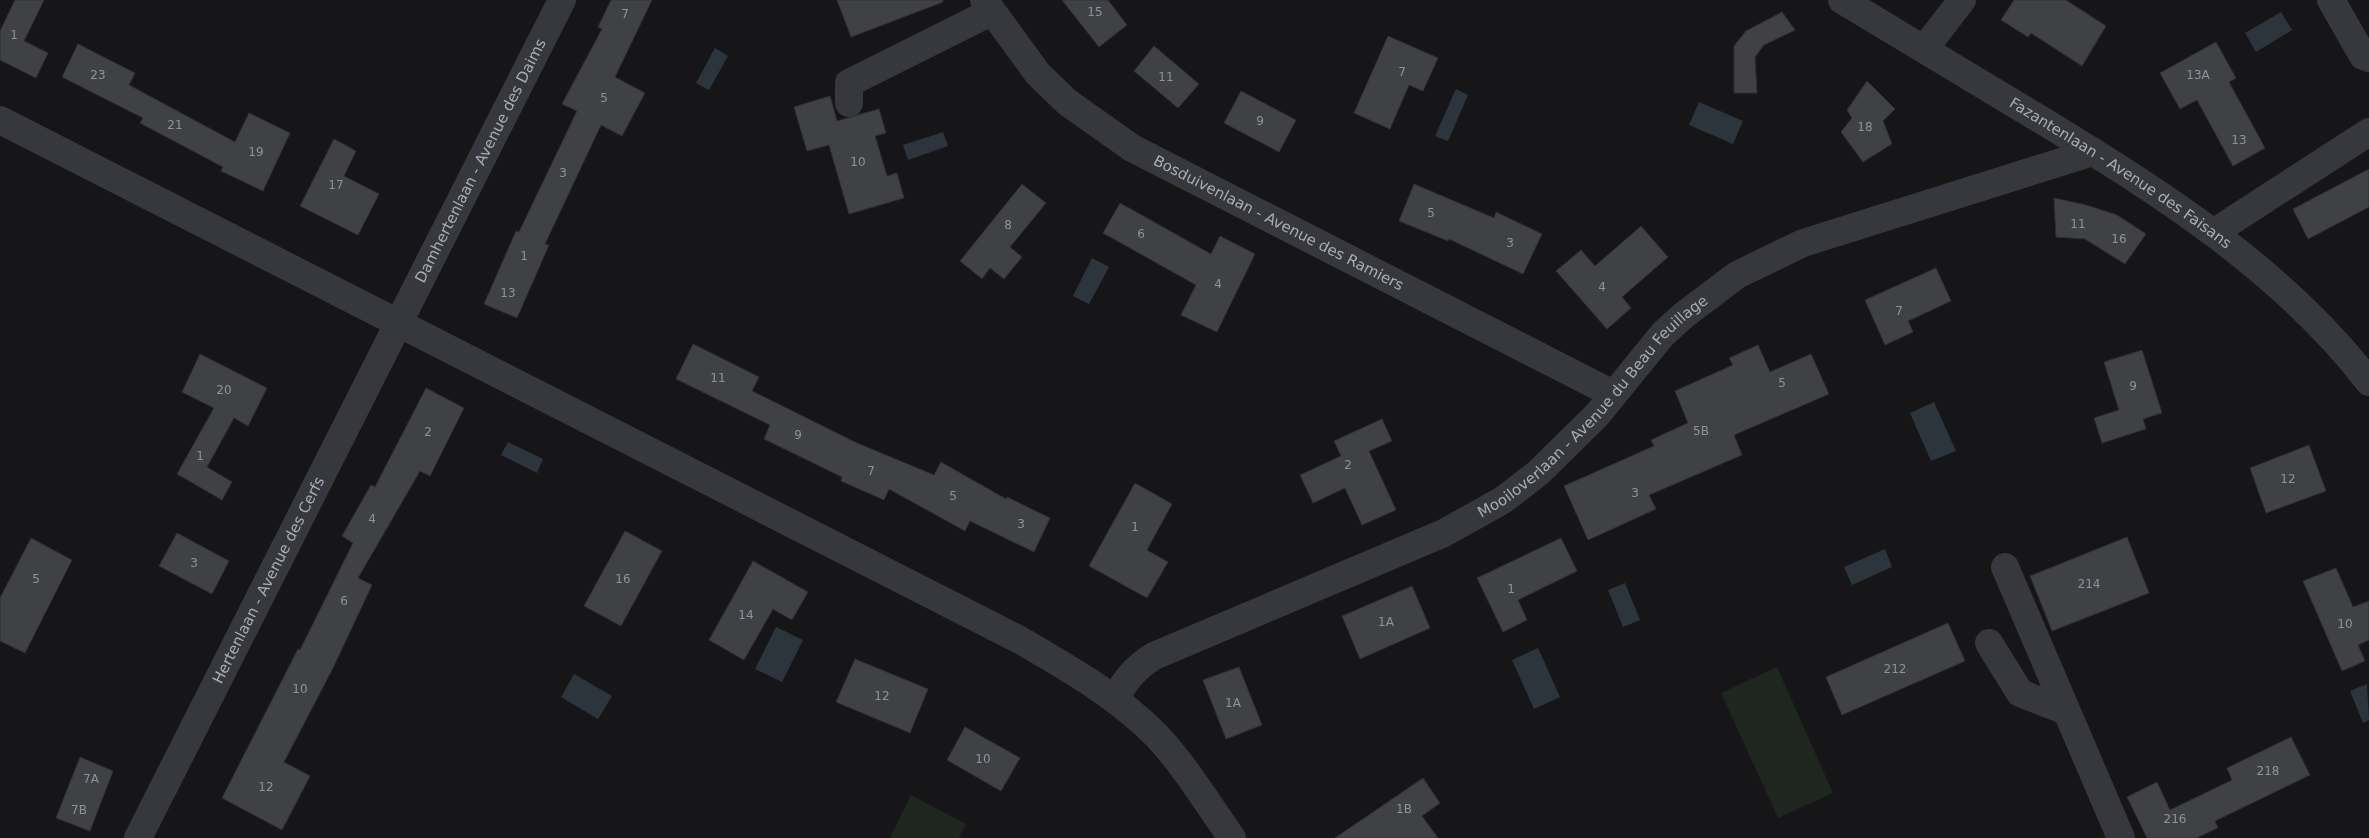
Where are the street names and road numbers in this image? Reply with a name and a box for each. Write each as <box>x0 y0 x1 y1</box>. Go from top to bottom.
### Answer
street label: Damhertenlaan - Avenue des Daims <box>411 35 550 286</box>
street label: Fazantenlaan - Avenue des Faisans <box>2006 94 2235 253</box>
street label: Bosduivenlaan - Avenue des Ramiers <box>1150 151 1407 294</box>
street label: Mooiloverlaan - Avenue du Beau Feuillage <box>1474 291 1711 521</box>
street label: Hertenlaan - Avenue des Cerfs <box>209 474 328 687</box>

